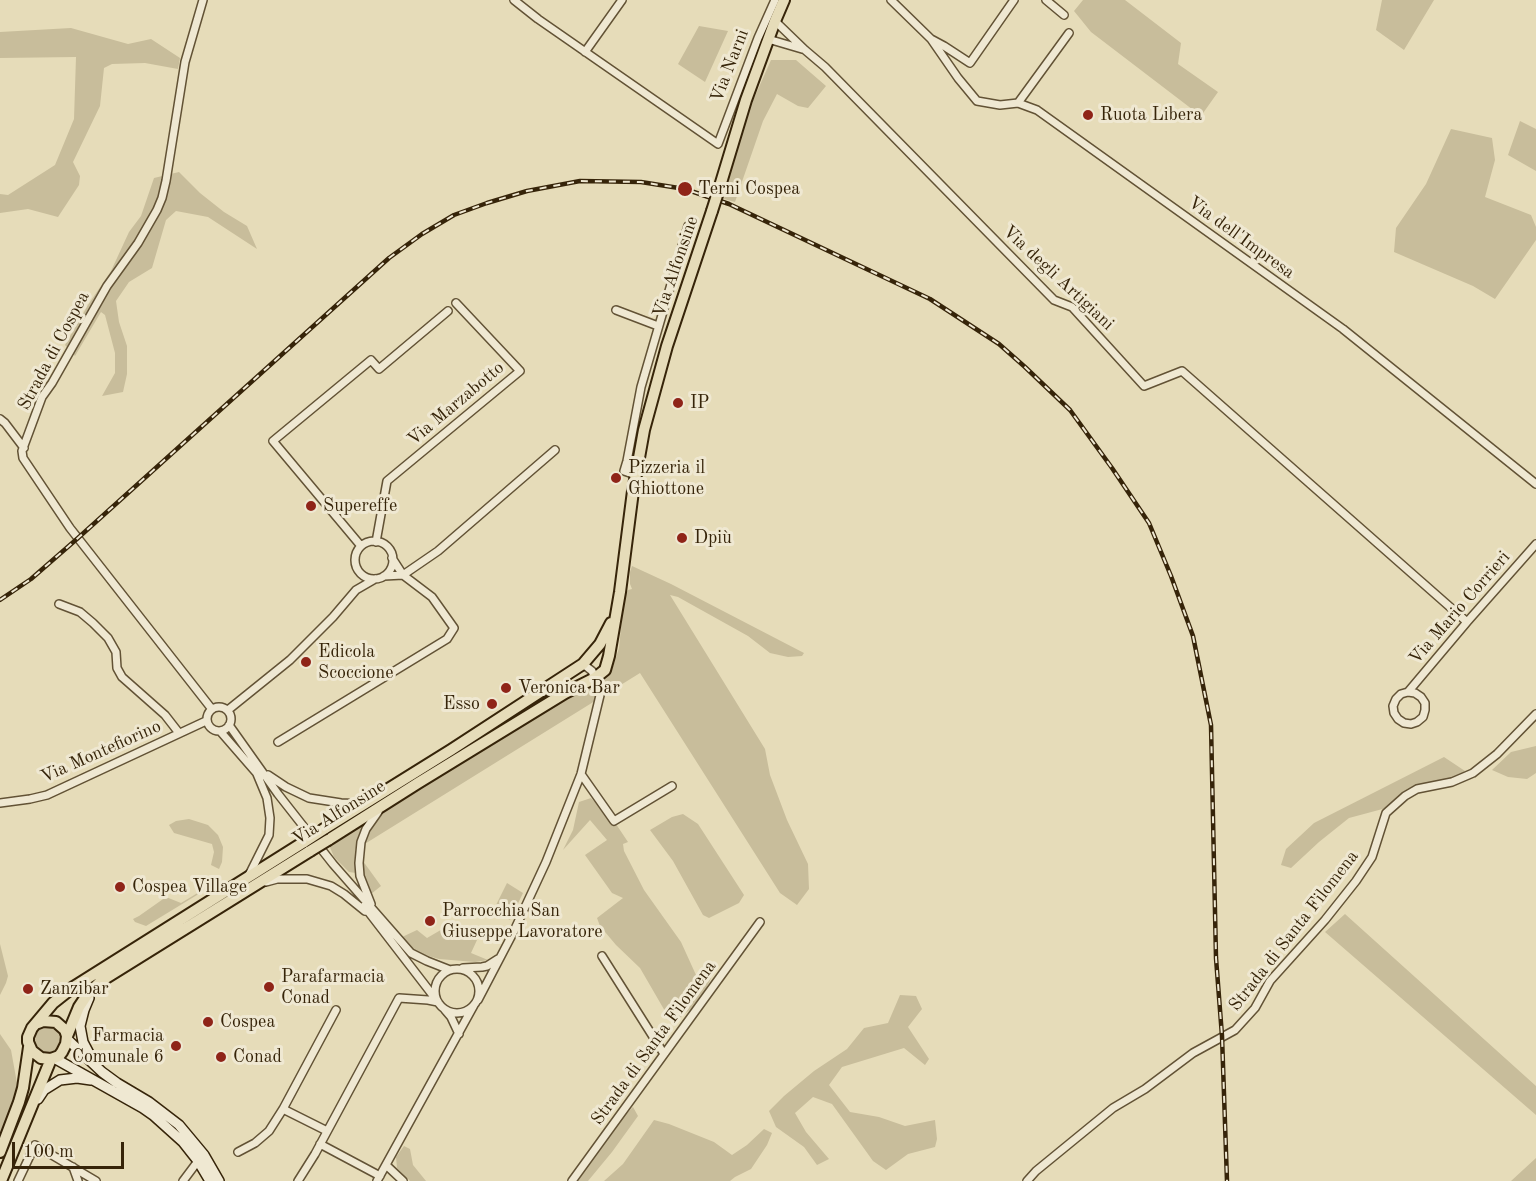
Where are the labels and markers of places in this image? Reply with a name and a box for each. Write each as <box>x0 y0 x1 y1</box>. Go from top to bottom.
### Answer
place label: Ruota Libera <box>1100 104 1202 126</box>
marker: Ruota Libera <box>1081 108 1095 122</box>
place label: Terni Cospea <box>698 178 800 200</box>
marker: Terni Cospea <box>676 180 694 198</box>
place label: IP <box>690 392 709 414</box>
marker: IP <box>671 396 685 410</box>
place label: Pizzeria il Ghiottone <box>628 457 705 500</box>
marker: Pizzeria il Ghiottone <box>609 471 623 485</box>
place label: Supereffe <box>323 495 397 517</box>
marker: Supereffe <box>304 499 318 513</box>
place label: Dpiù <box>694 527 732 549</box>
marker: Dpiù <box>675 531 689 545</box>
place label: Edicola Scoccione <box>318 641 393 684</box>
marker: Edicola Scoccione <box>299 655 313 669</box>
place label: Veronica Bar <box>518 677 620 699</box>
marker: Veronica Bar <box>499 681 513 695</box>
place label: Esso <box>443 693 480 715</box>
marker: Esso <box>485 697 499 711</box>
place label: Cospea Village <box>132 876 247 898</box>
marker: Cospea Village <box>113 880 127 894</box>
place label: Parrocchia San Giuseppe Lavoratore <box>442 900 603 942</box>
marker: Parrocchia San Giuseppe Lavoratore <box>423 914 437 928</box>
place label: Parafarmacia Conad <box>281 966 385 1008</box>
place label: Zanzibar <box>40 978 109 1000</box>
marker: Parafarmacia Conad <box>262 980 276 994</box>
marker: Zanzibar <box>21 982 35 996</box>
place label: Cospea <box>220 1011 275 1033</box>
marker: Cospea <box>201 1015 215 1029</box>
place label: Farmacia Comunale 6 <box>72 1025 164 1068</box>
marker: Farmacia Comunale 6 <box>169 1039 183 1053</box>
place label: Conad <box>233 1046 282 1068</box>
marker: Conad <box>214 1050 228 1064</box>

